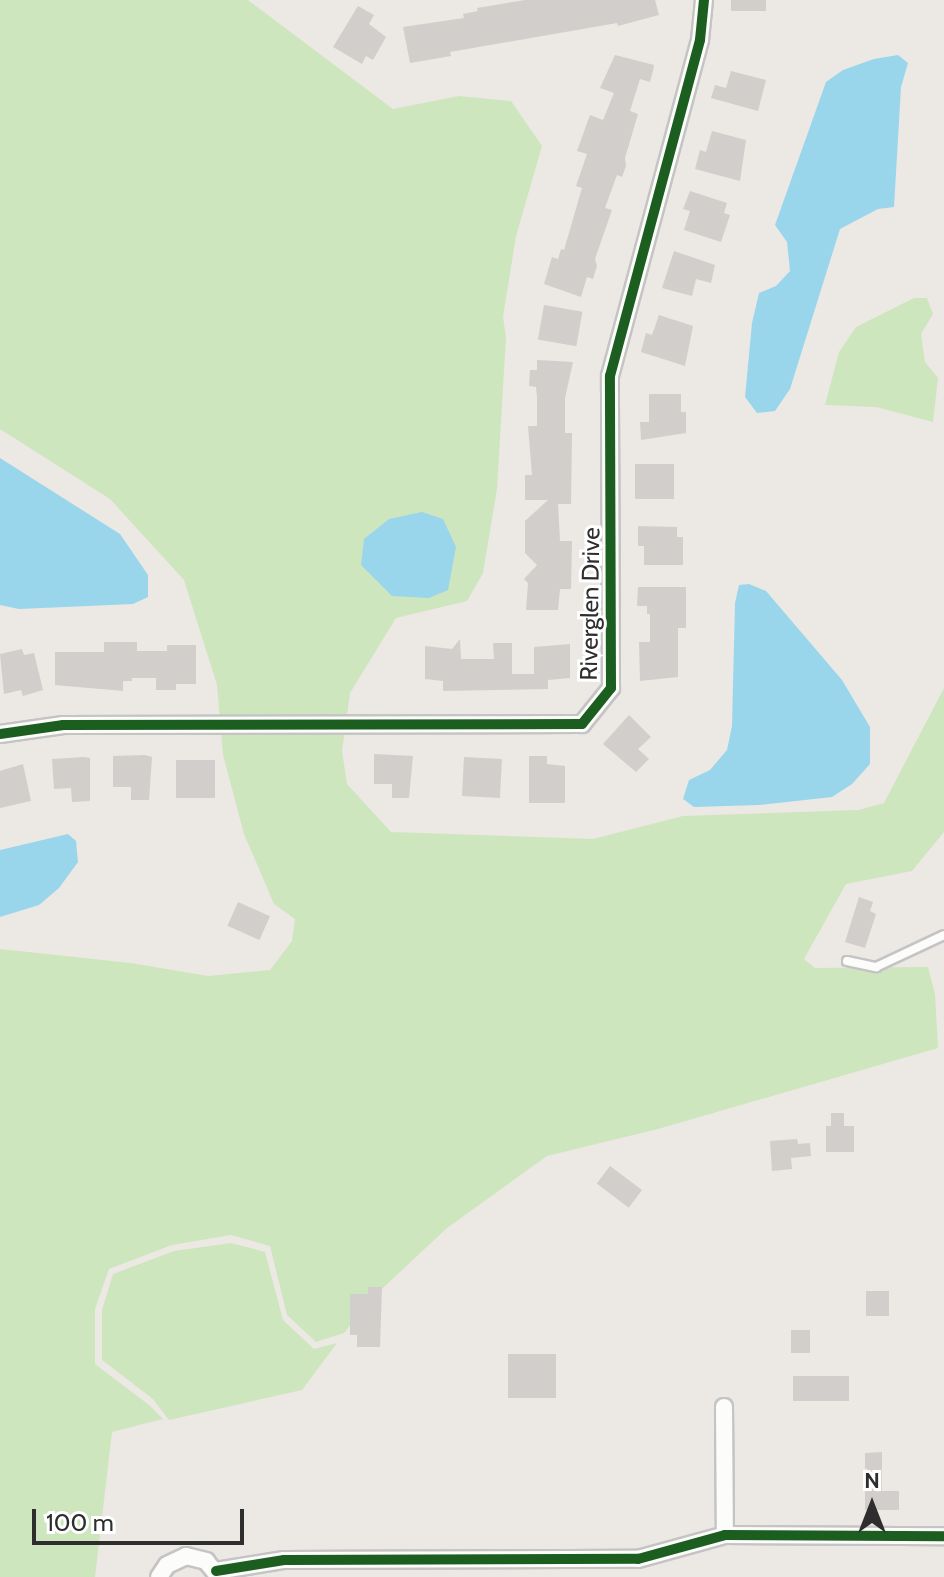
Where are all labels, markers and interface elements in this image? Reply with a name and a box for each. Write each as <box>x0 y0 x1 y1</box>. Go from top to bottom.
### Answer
street label: Riverglen Drive <box>574 527 606 681</box>
north arrow <box>832 1465 912 1545</box>
text: N <box>864 1467 880 1494</box>
scale bar <box>36 1493 248 1543</box>
text: 100 m <box>46 1508 114 1537</box>

